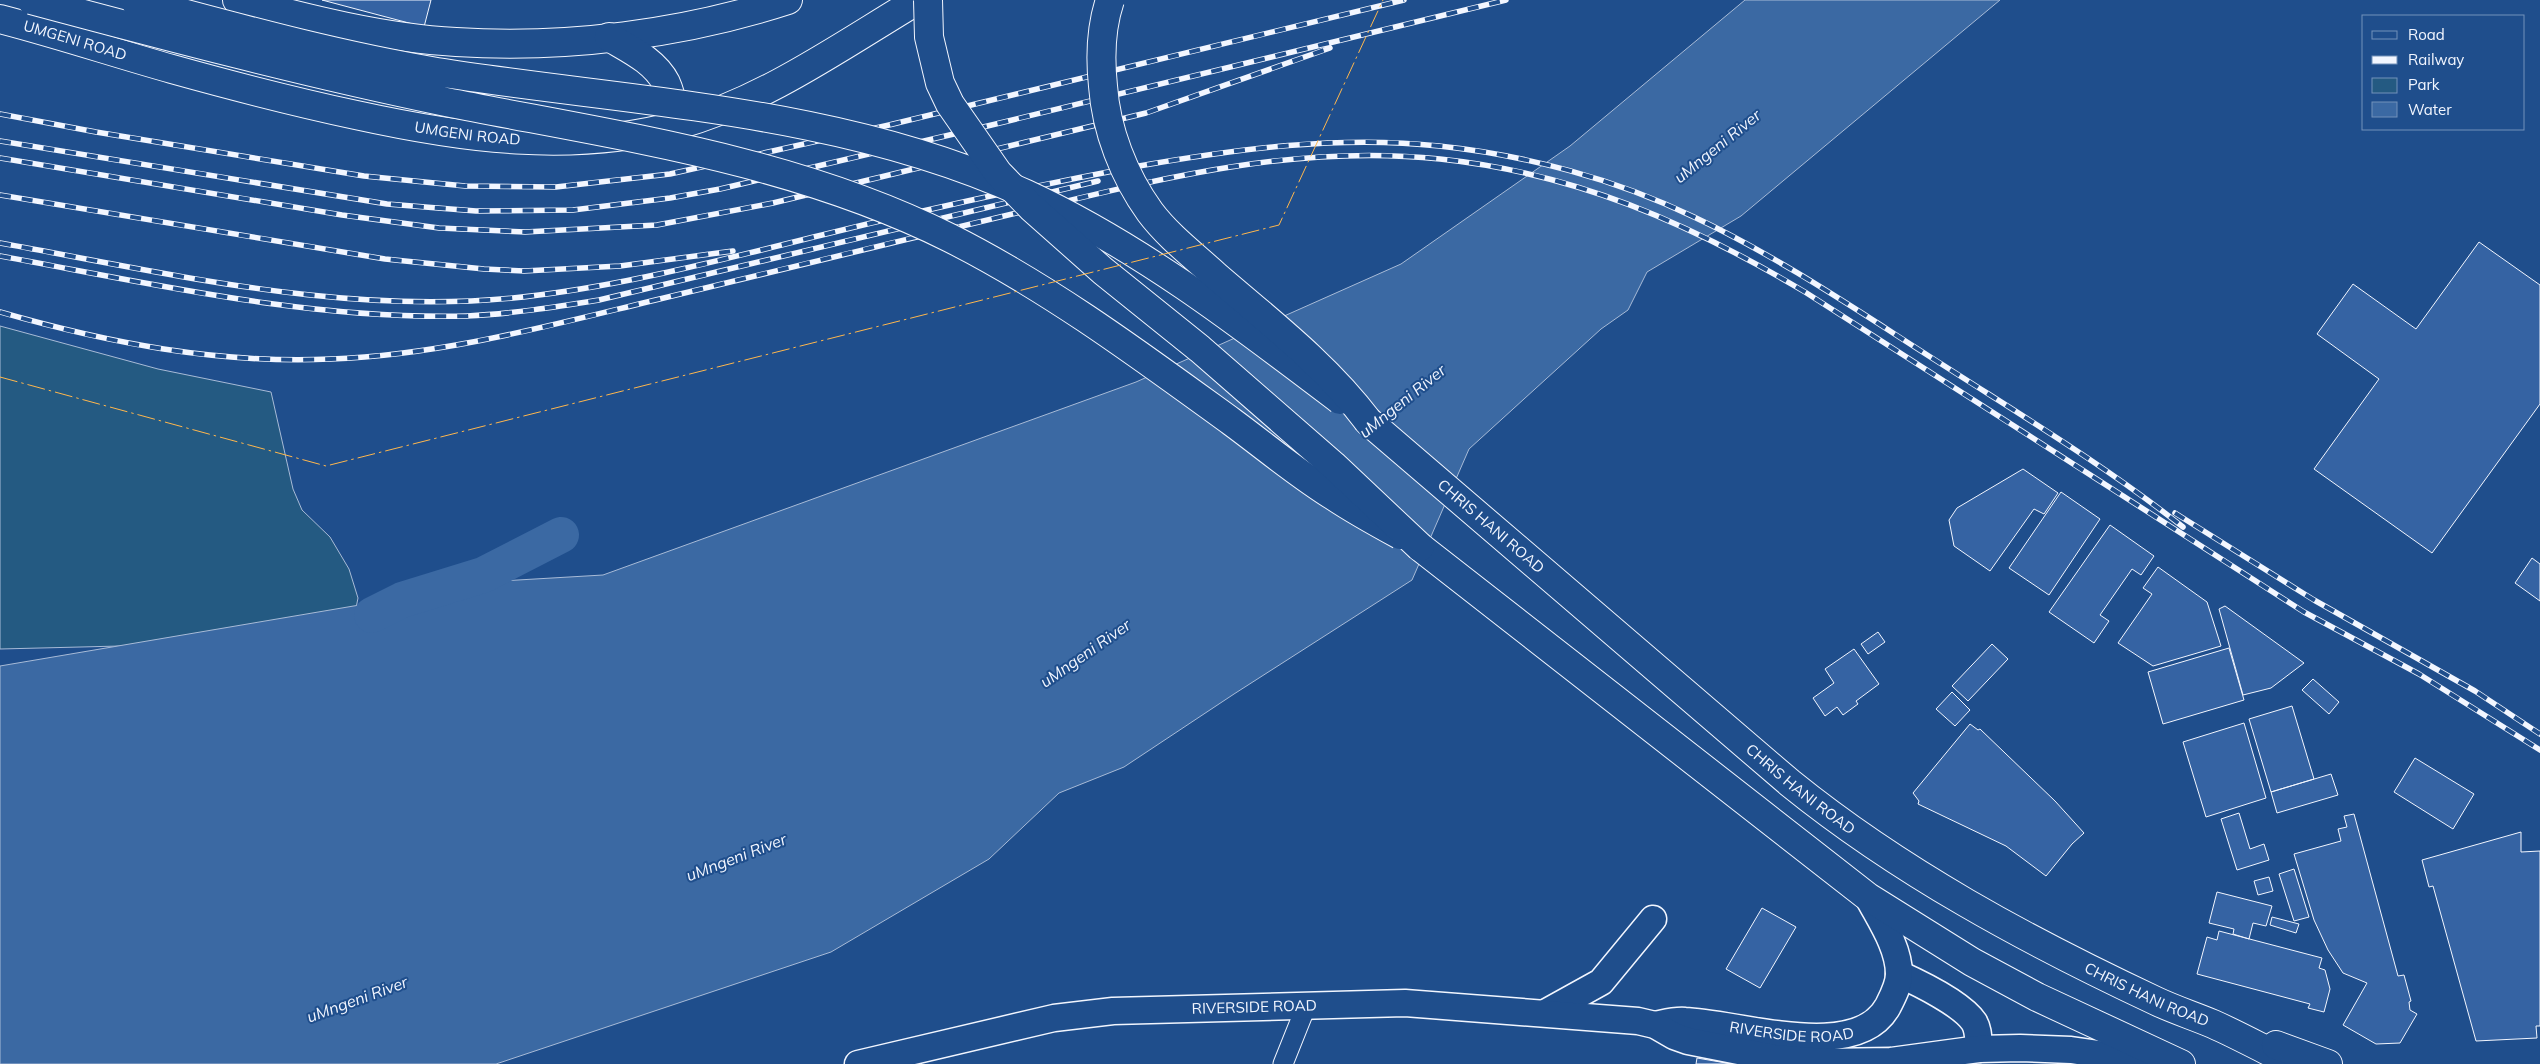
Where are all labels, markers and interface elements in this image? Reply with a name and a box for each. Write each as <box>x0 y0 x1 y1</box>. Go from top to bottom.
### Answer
legend <box>2362 15 2525 130</box>
street label: UMGENI ROAD <box>21 16 129 64</box>
text: Road <box>2408 25 2445 44</box>
text: Railway <box>2408 50 2464 69</box>
text: Park <box>2408 75 2440 94</box>
text: Water <box>2408 100 2452 119</box>
water label: uMngeni River <box>1670 104 1765 187</box>
street label: UMGENI ROAD <box>413 117 521 149</box>
water label: uMngeni River <box>1355 359 1450 442</box>
street label: CHRIS HANI ROAD <box>1434 475 1549 577</box>
water label: uMngeni River <box>1036 614 1135 692</box>
street label: CHRIS HANI ROAD <box>1742 739 1859 838</box>
water label: uMngeni River <box>683 828 790 885</box>
street label: CHRIS HANI ROAD <box>2081 958 2212 1030</box>
water label: uMngeni River <box>304 971 411 1026</box>
street label: RIVERSIDE ROAD <box>1191 995 1317 1018</box>
street label: RIVERSIDE ROAD <box>1728 1017 1856 1046</box>

